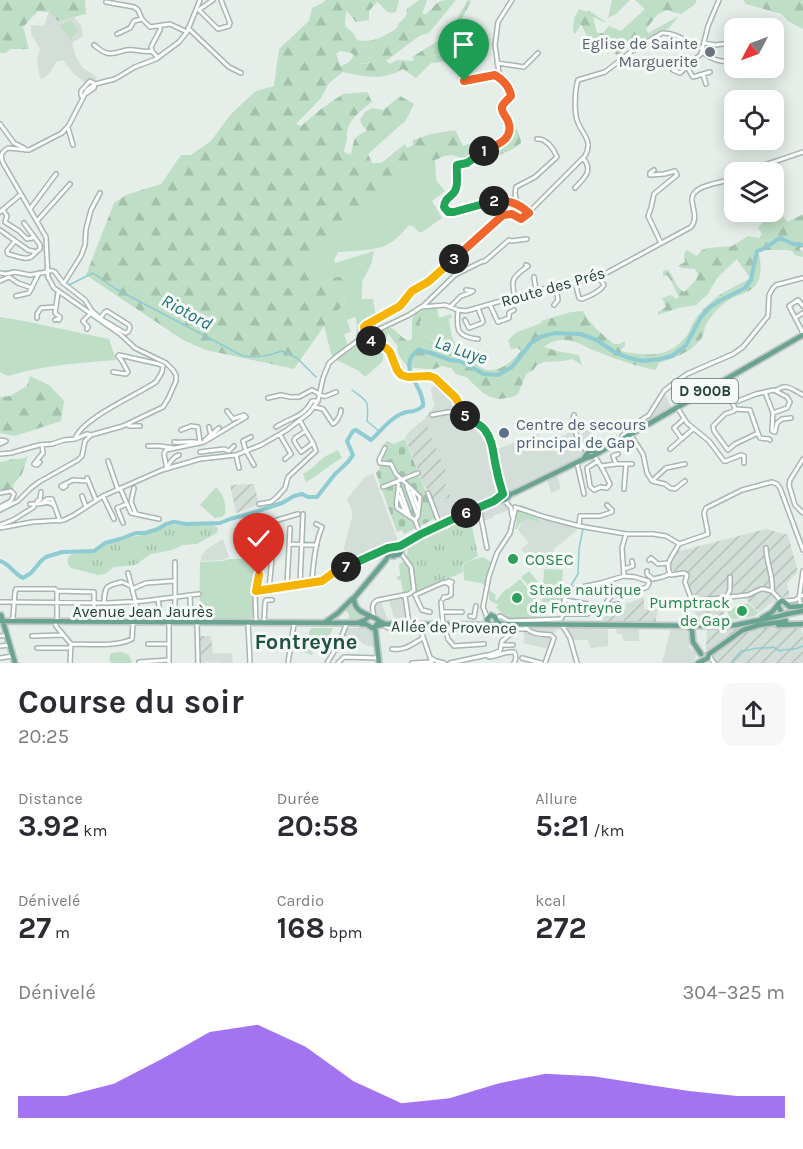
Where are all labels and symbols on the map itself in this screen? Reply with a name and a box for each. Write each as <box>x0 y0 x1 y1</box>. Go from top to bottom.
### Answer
north arrow <box>724 18 784 78</box>
pin <box>438 19 489 81</box>
place label: Eglise de Sainte Marguerite <box>582 34 698 71</box>
marker: Eglise de Sainte Marguerite <box>703 45 717 59</box>
pin: 1 <box>469 136 499 166</box>
pin: 2 <box>479 186 509 216</box>
pin: 3 <box>439 244 469 274</box>
street label: Route des Prés <box>499 263 607 311</box>
water label: Riotord <box>158 289 216 335</box>
pin: 4 <box>356 326 386 356</box>
water label: La Luye <box>432 331 490 369</box>
road number: D 900B <box>672 379 738 403</box>
pin: 5 <box>450 401 480 431</box>
place label: Centre de secours principal de Gap <box>516 415 647 452</box>
marker: Centre de secours principal de Gap <box>497 426 511 440</box>
pin: 6 <box>451 498 481 528</box>
pin <box>233 513 284 575</box>
place label: COSEC <box>525 550 574 569</box>
pin: 7 <box>331 552 361 582</box>
marker: COSEC <box>506 552 520 566</box>
place label: Stade nautique de Fontreyne <box>529 580 641 617</box>
marker: Stade nautique de Fontreyne <box>510 591 524 605</box>
place label: Pumptrack de Gap <box>649 593 730 630</box>
street label: Avenue Jean Jaurès <box>73 602 213 621</box>
marker: Pumptrack de Gap <box>735 604 749 618</box>
street label: Allée de Provence <box>391 616 517 638</box>
district label: Fontreyne <box>255 629 357 655</box>

